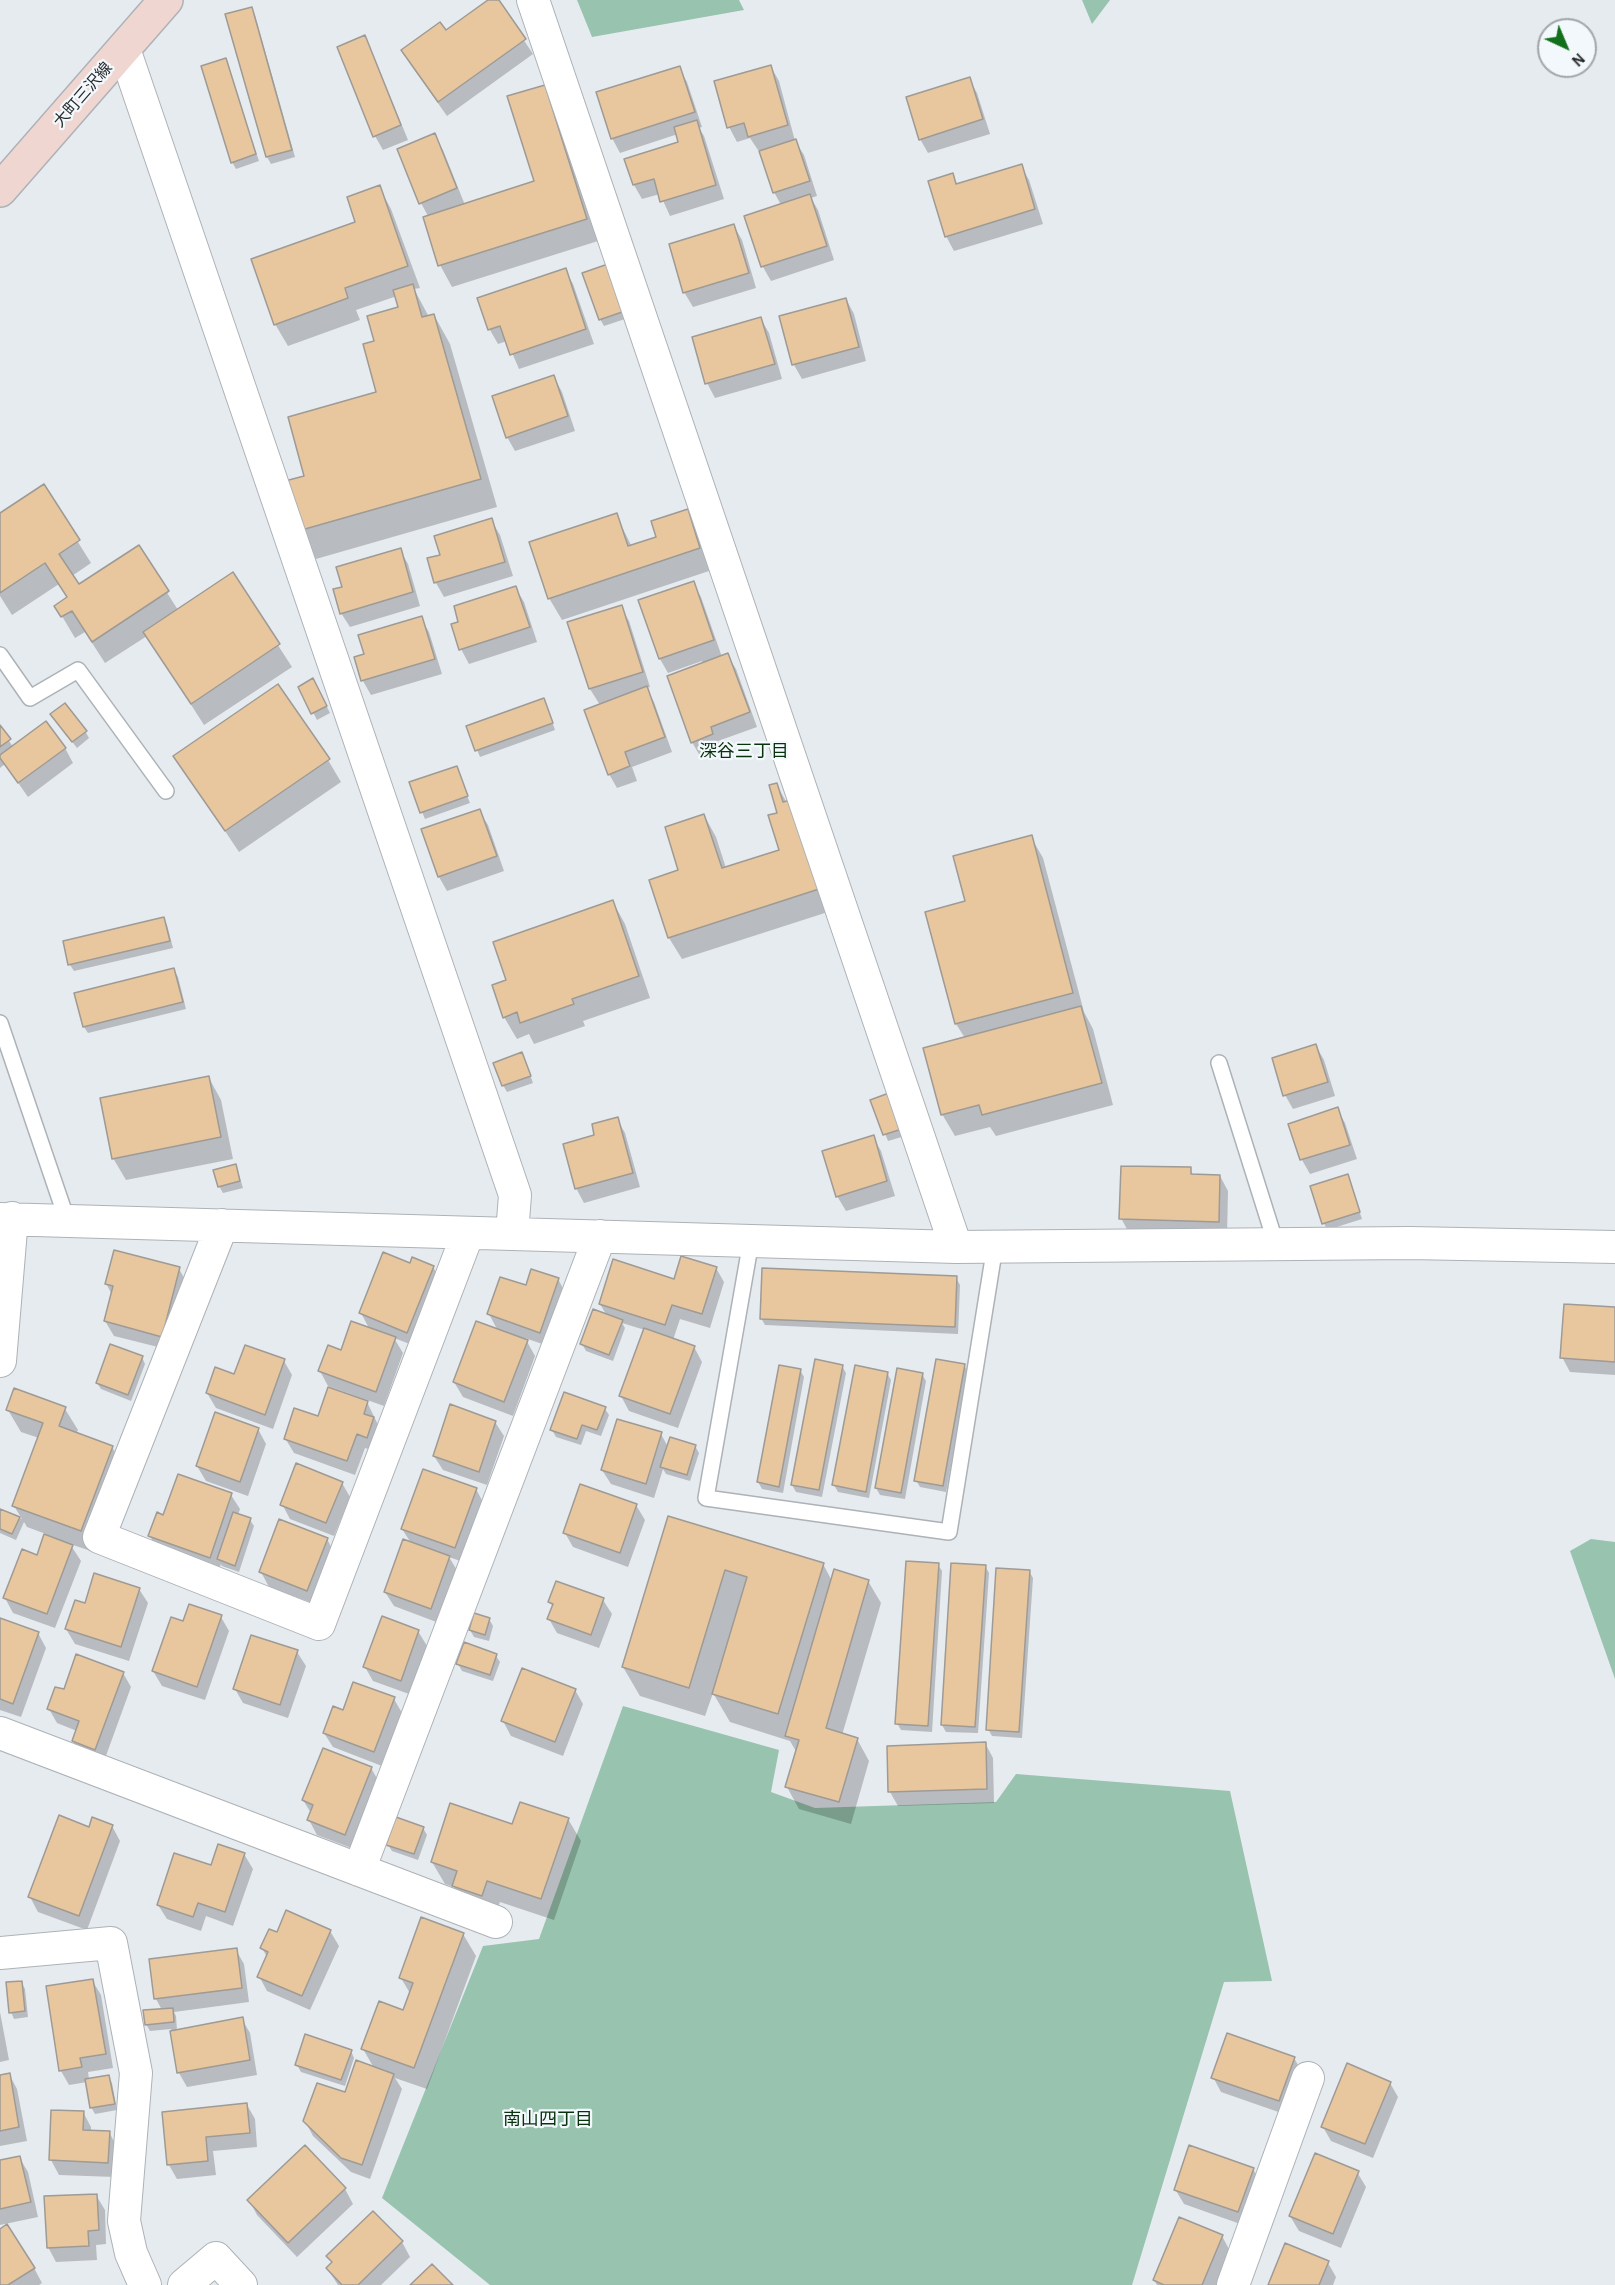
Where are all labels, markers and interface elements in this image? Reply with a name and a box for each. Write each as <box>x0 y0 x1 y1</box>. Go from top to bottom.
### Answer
north arrow <box>1537 18 1597 78</box>
text: N <box>1569 50 1588 69</box>
street label: 大町三沢線 <box>50 59 116 131</box>
district label: 深谷三丁目 <box>699 741 789 763</box>
district label: 南山四丁目 <box>503 2109 593 2131</box>

